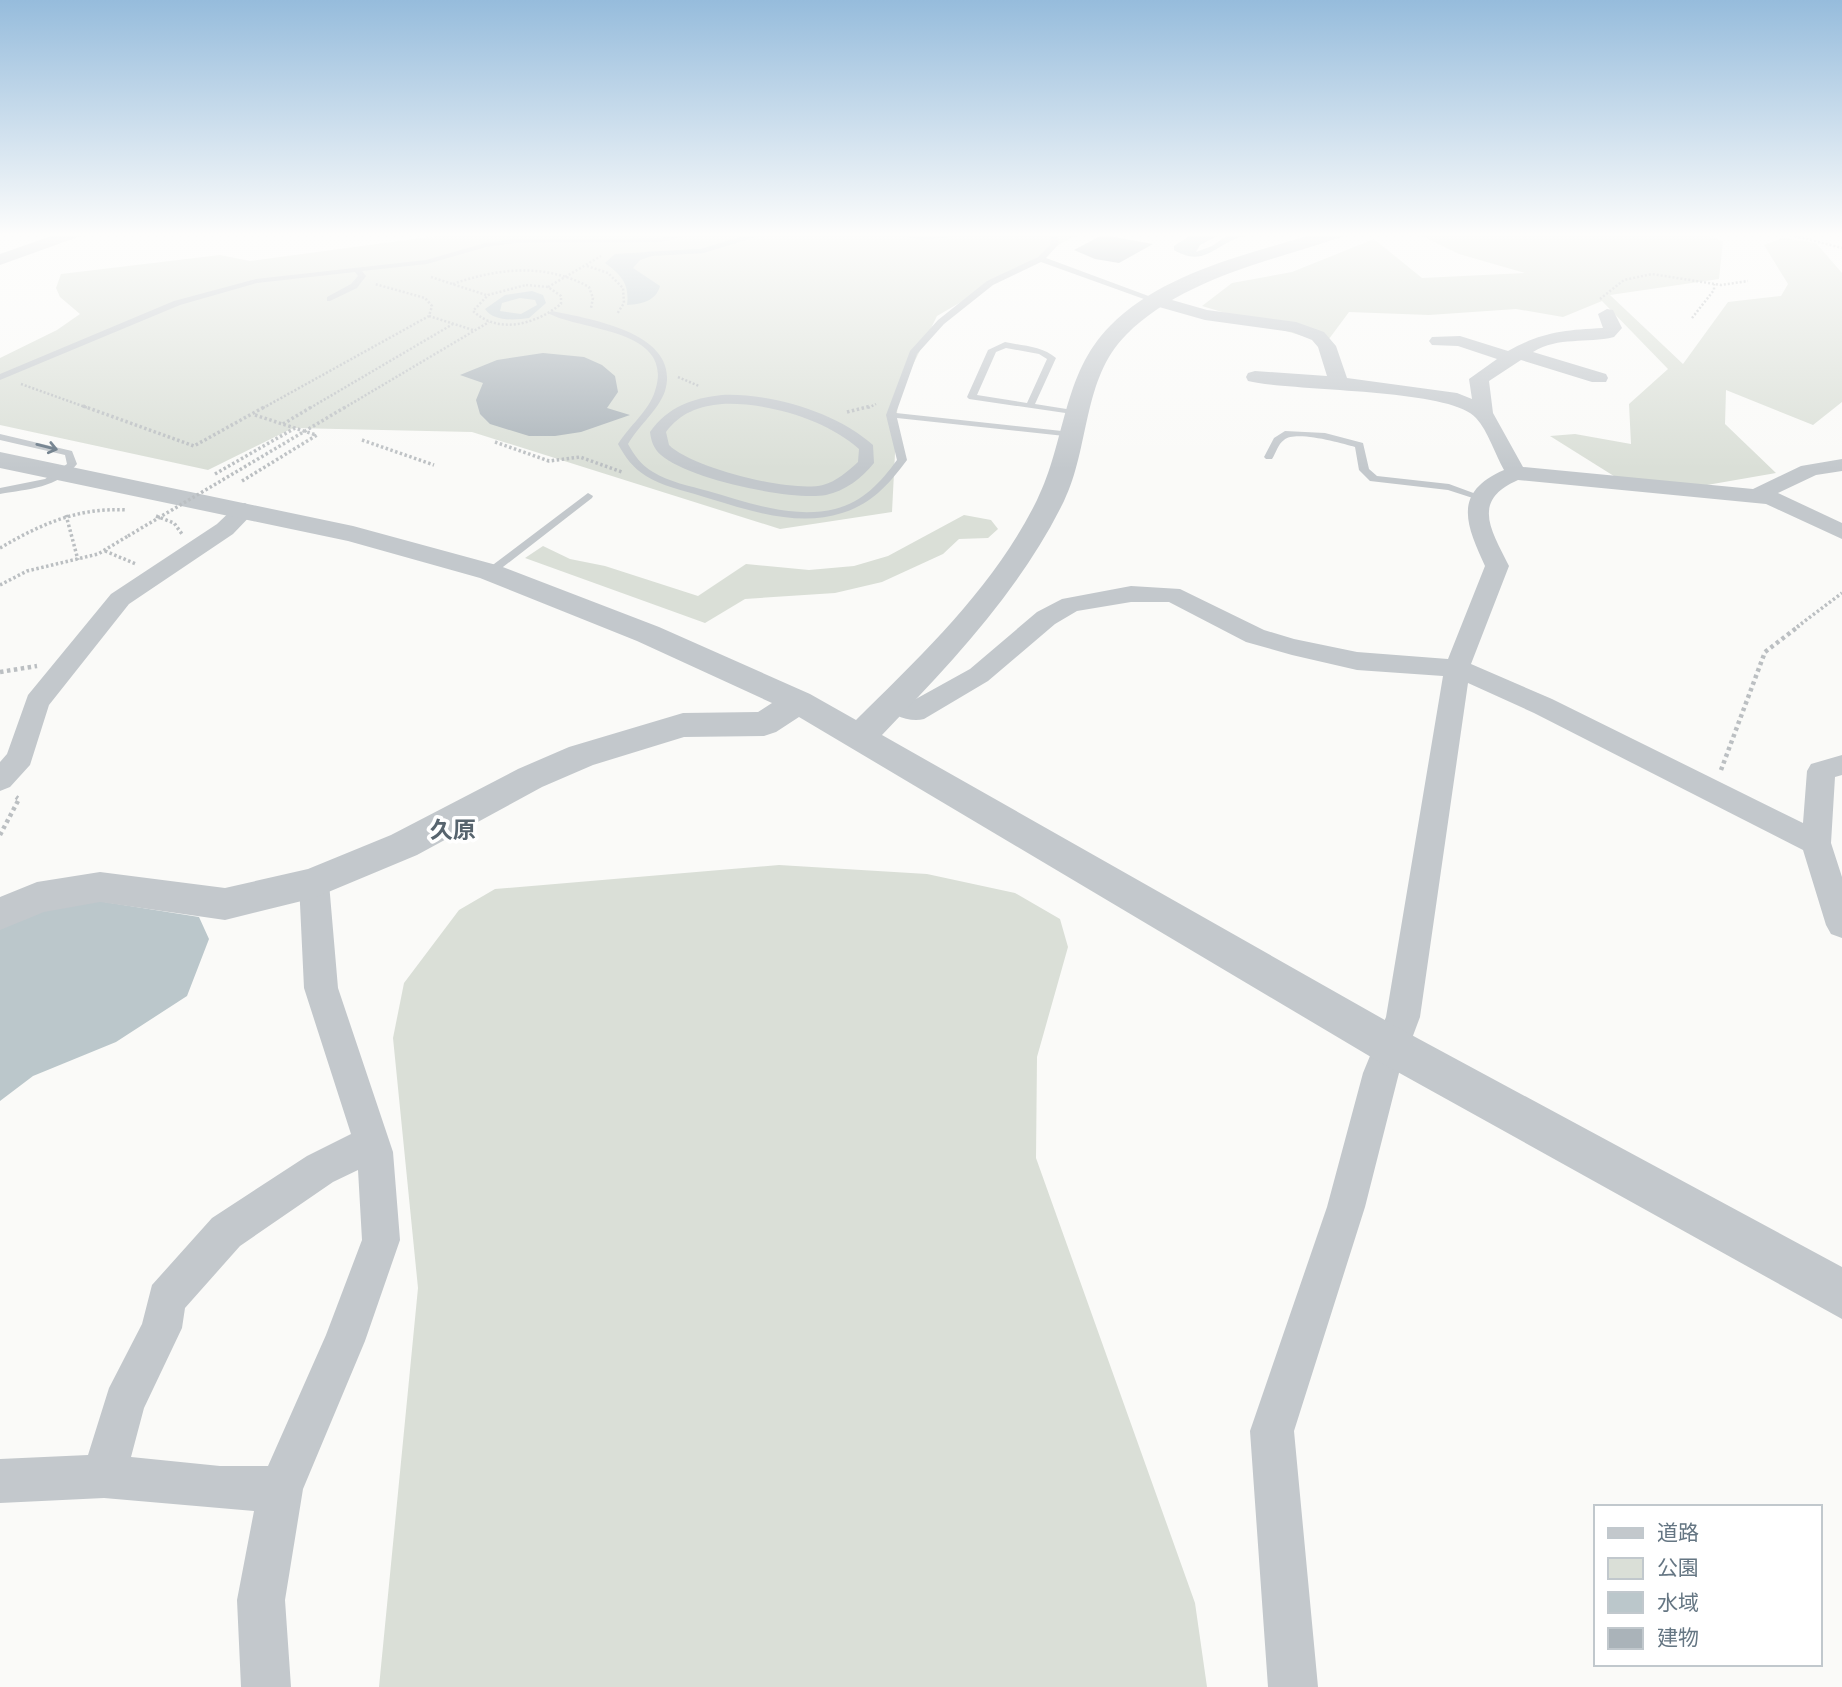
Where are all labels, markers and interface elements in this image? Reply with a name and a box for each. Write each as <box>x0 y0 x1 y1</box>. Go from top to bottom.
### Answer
one-way arrow <box>35 441 57 454</box>
district label: 久原 <box>430 816 476 845</box>
legend <box>1594 1505 1821 1666</box>
text: 道路 <box>1657 1520 1699 1546</box>
text: 公園 <box>1657 1555 1699 1581</box>
text: 水域 <box>1657 1590 1699 1616</box>
text: 建物 <box>1657 1625 1699 1651</box>

